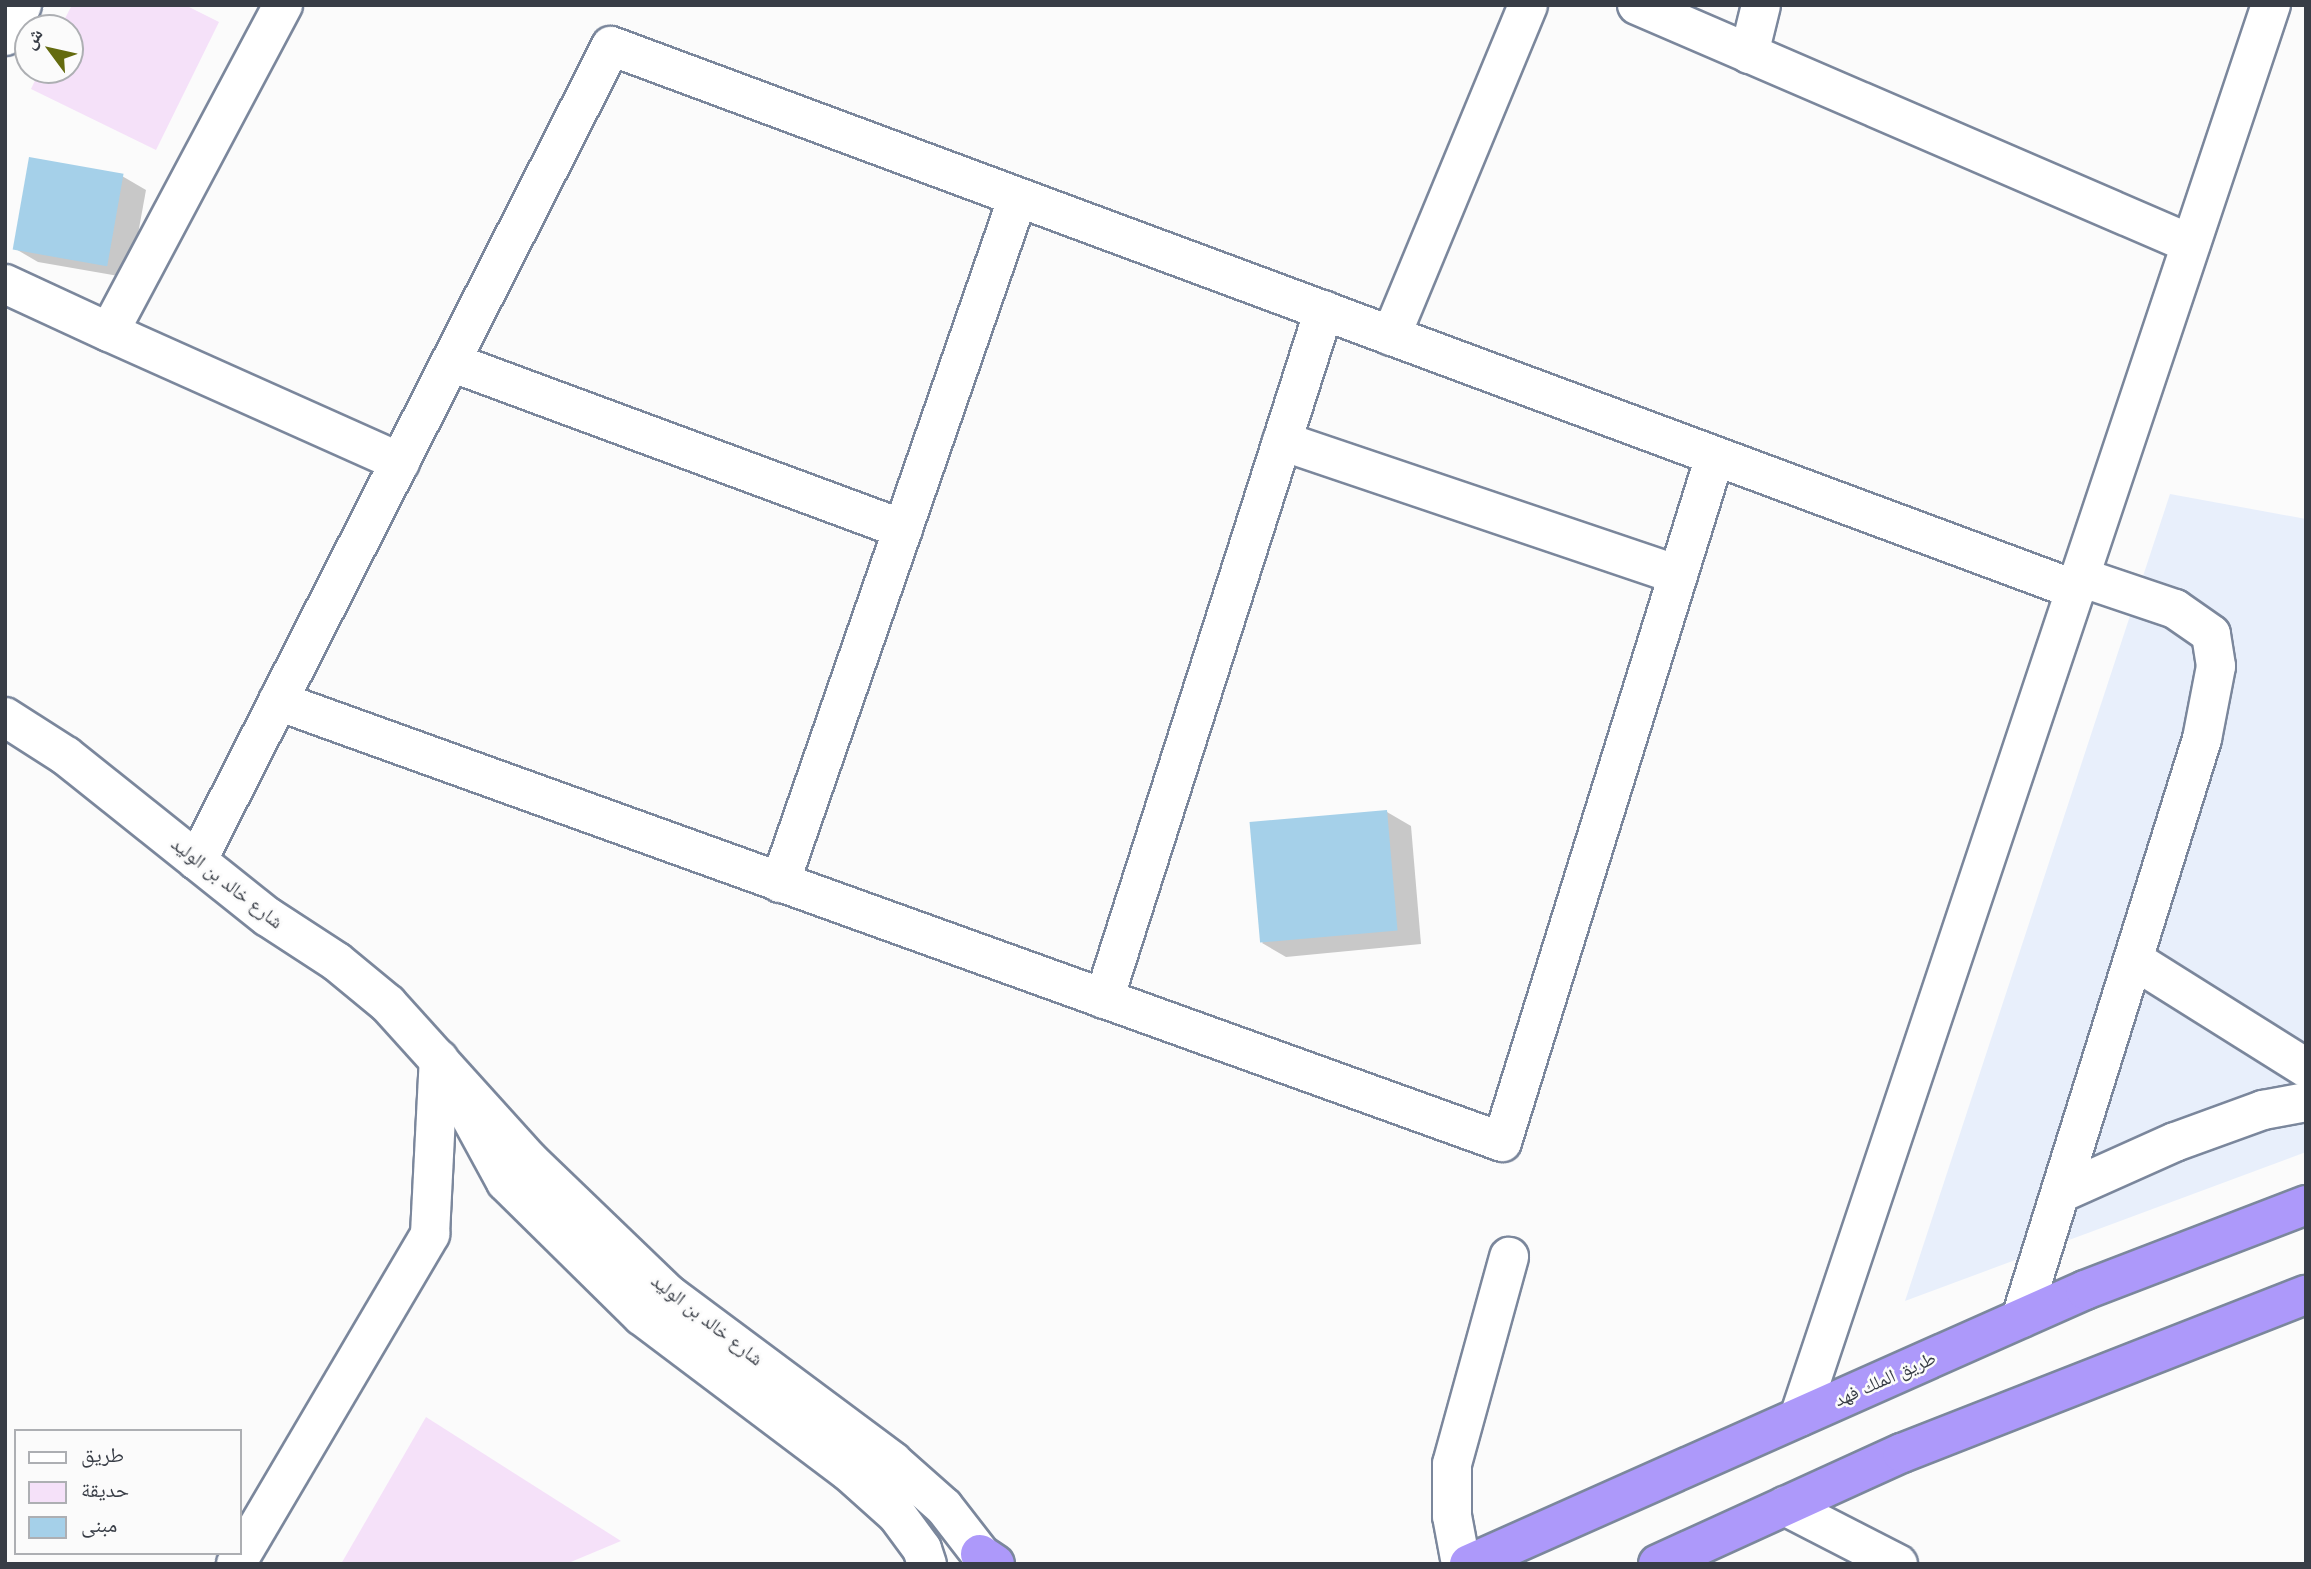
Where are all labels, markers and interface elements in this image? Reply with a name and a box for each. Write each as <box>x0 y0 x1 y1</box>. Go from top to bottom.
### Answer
north arrow <box>14 14 84 84</box>
text: ش <box>18 24 47 53</box>
street label: شارع خالد بن الوليد <box>167 832 287 934</box>
street label: شارع خالد بن الوليد <box>647 1269 767 1371</box>
street label: طريق الملك فهد <box>1831 1346 1939 1412</box>
legend <box>14 1429 242 1555</box>
text: طريق <box>81 1443 124 1466</box>
text: حديقة <box>81 1478 129 1501</box>
text: مبنى <box>81 1513 117 1536</box>

